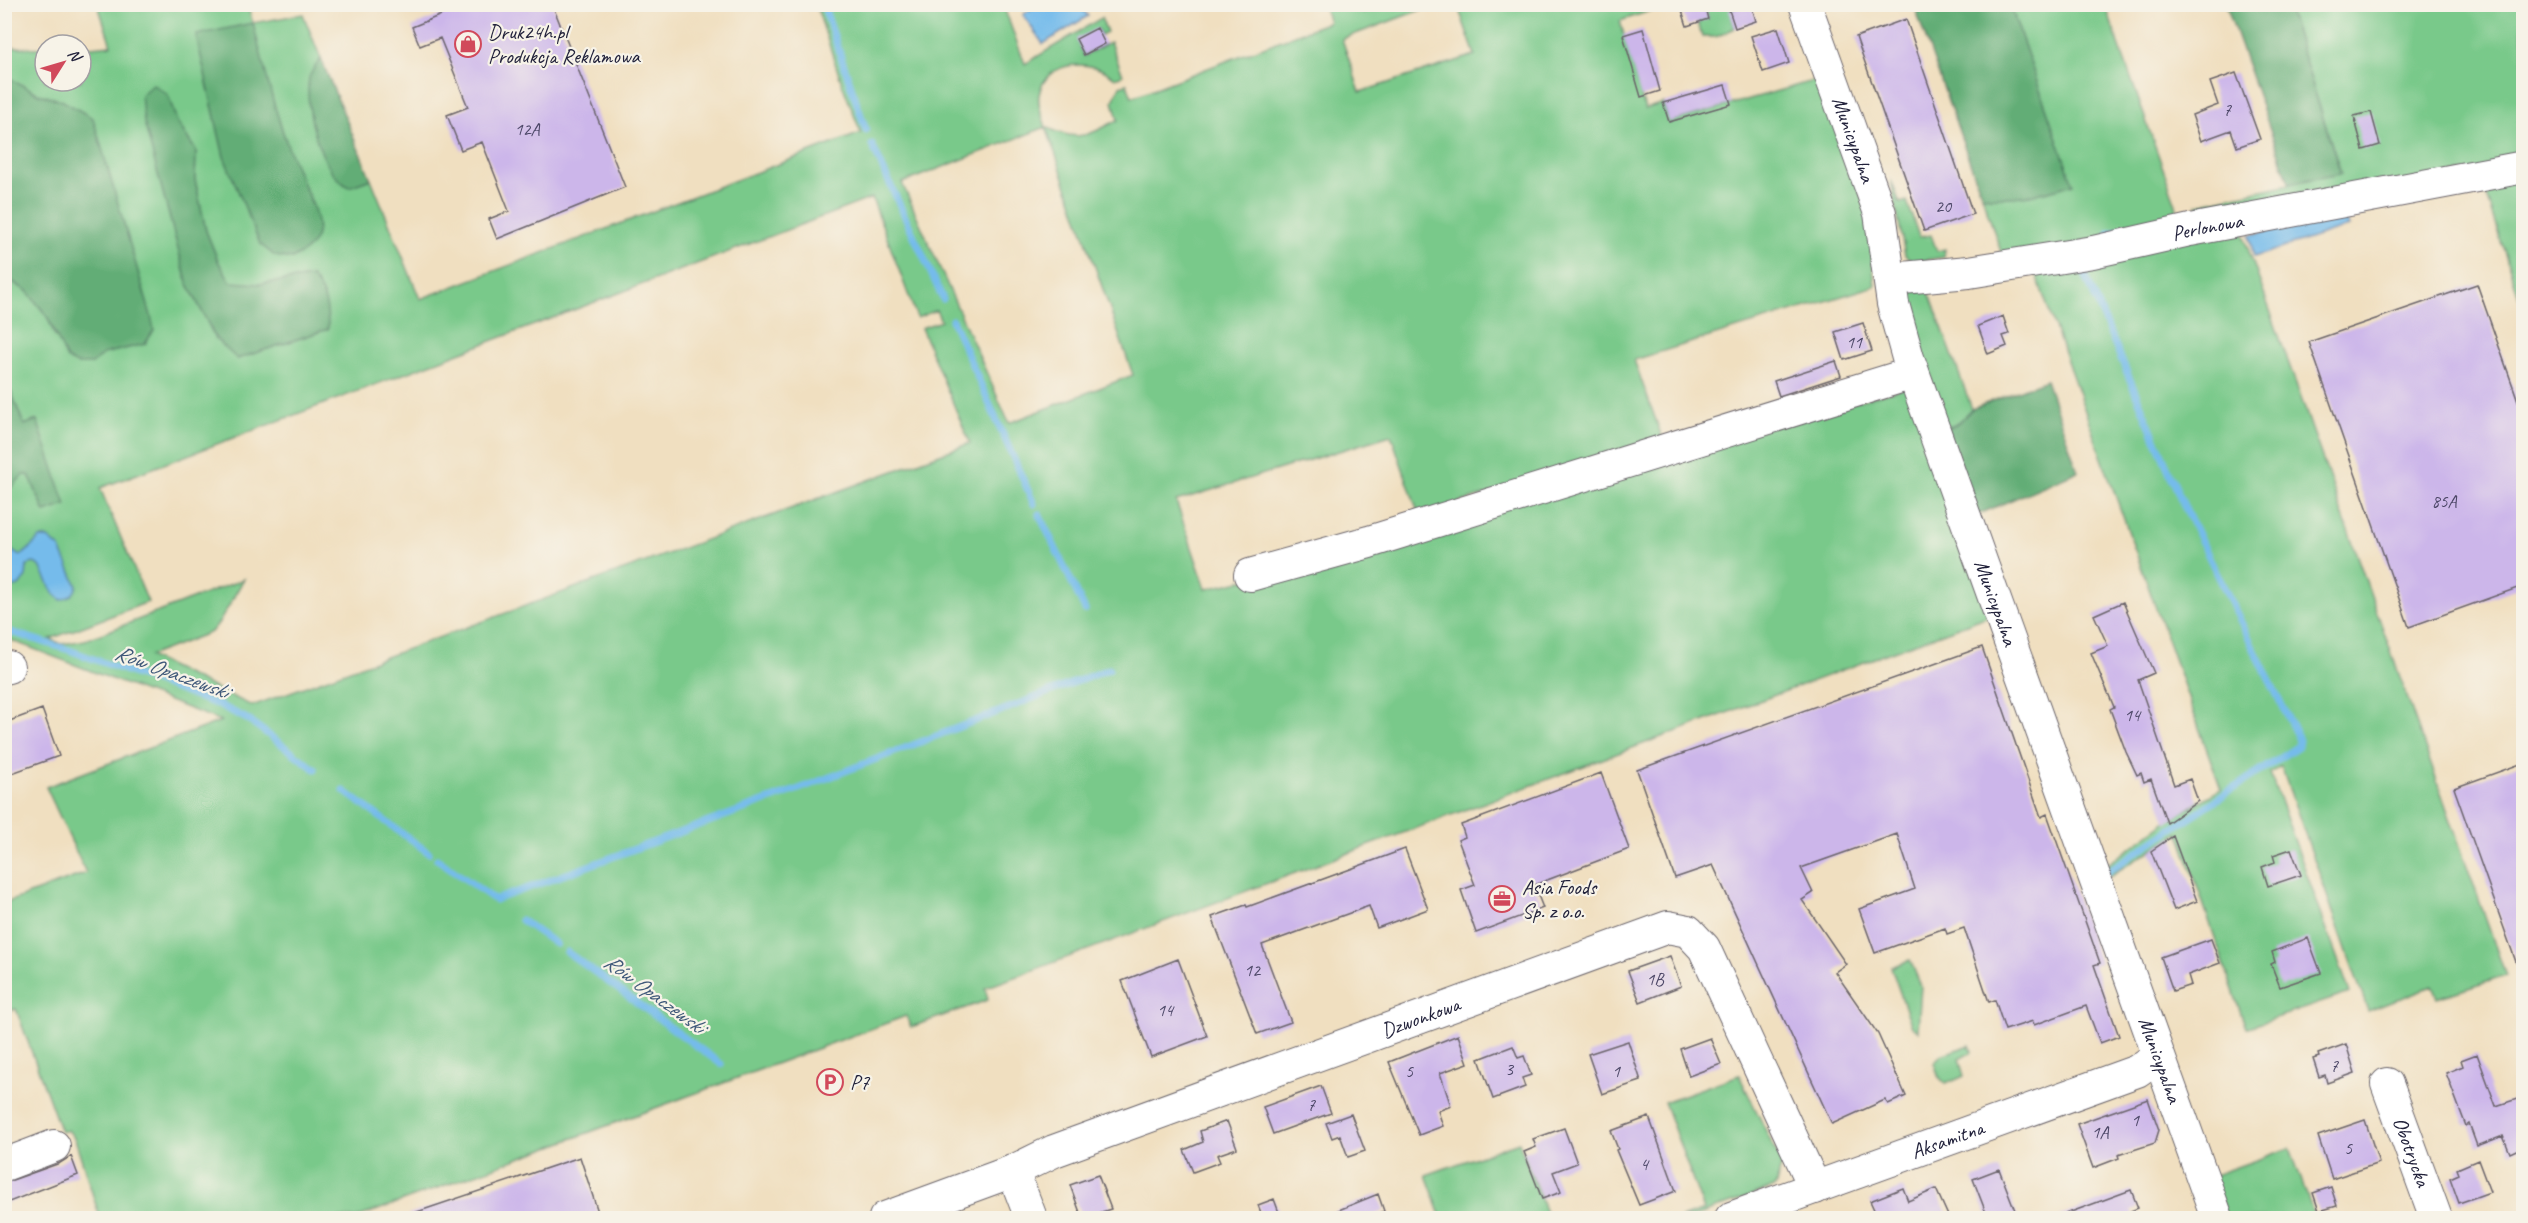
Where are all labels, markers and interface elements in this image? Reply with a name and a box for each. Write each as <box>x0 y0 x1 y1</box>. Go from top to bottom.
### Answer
place label: Druk24h.pl Produkcja Reklamowa <box>488 19 641 69</box>
shop icon: Druk24h.pl Produkcja Reklamowa <box>453 29 483 59</box>
north arrow <box>33 33 93 93</box>
text: N <box>63 45 87 67</box>
street label: Municypalna <box>1826 93 1882 188</box>
house number: 7 <box>2223 99 2232 121</box>
house number: 12A <box>514 118 541 140</box>
house number: 20 <box>1935 195 1953 217</box>
street label: Perlonowa <box>2169 207 2247 247</box>
house number: 11 <box>1846 331 1863 353</box>
house number: 85A <box>2431 490 2458 512</box>
street label: Municypalna <box>1969 556 2024 651</box>
water label: Rów Opaczewski <box>111 639 238 707</box>
house number: 14 <box>2124 704 2142 726</box>
place label: Asia Foods Sp. z o.o. <box>1522 874 1598 924</box>
office icon: Asia Foods Sp. z o.o. <box>1487 884 1517 914</box>
water label: Rów Opaczewski <box>598 948 715 1043</box>
house number: 12 <box>1244 959 1262 981</box>
house number: 1B <box>1646 968 1665 990</box>
street label: Dzwonkowa <box>1378 990 1465 1044</box>
house number: 14 <box>1157 999 1175 1021</box>
street label: Municypalna <box>2133 1014 2188 1108</box>
house number: 7 <box>2330 1055 2339 1077</box>
house number: 3 <box>1505 1058 1515 1080</box>
house number: 5 <box>1405 1060 1414 1082</box>
house number: 1 <box>1612 1060 1621 1082</box>
parking icon: P7 <box>815 1067 845 1097</box>
place label: P7 <box>850 1069 871 1095</box>
house number: 7 <box>1307 1094 1316 1116</box>
house number: 1 <box>2131 1109 2140 1131</box>
street label: Obotrycka <box>2387 1113 2437 1191</box>
street label: Aksamitna <box>1907 1114 1989 1165</box>
house number: 1A <box>2091 1121 2110 1143</box>
house number: 5 <box>2344 1137 2353 1159</box>
house number: 4 <box>1640 1153 1650 1175</box>

